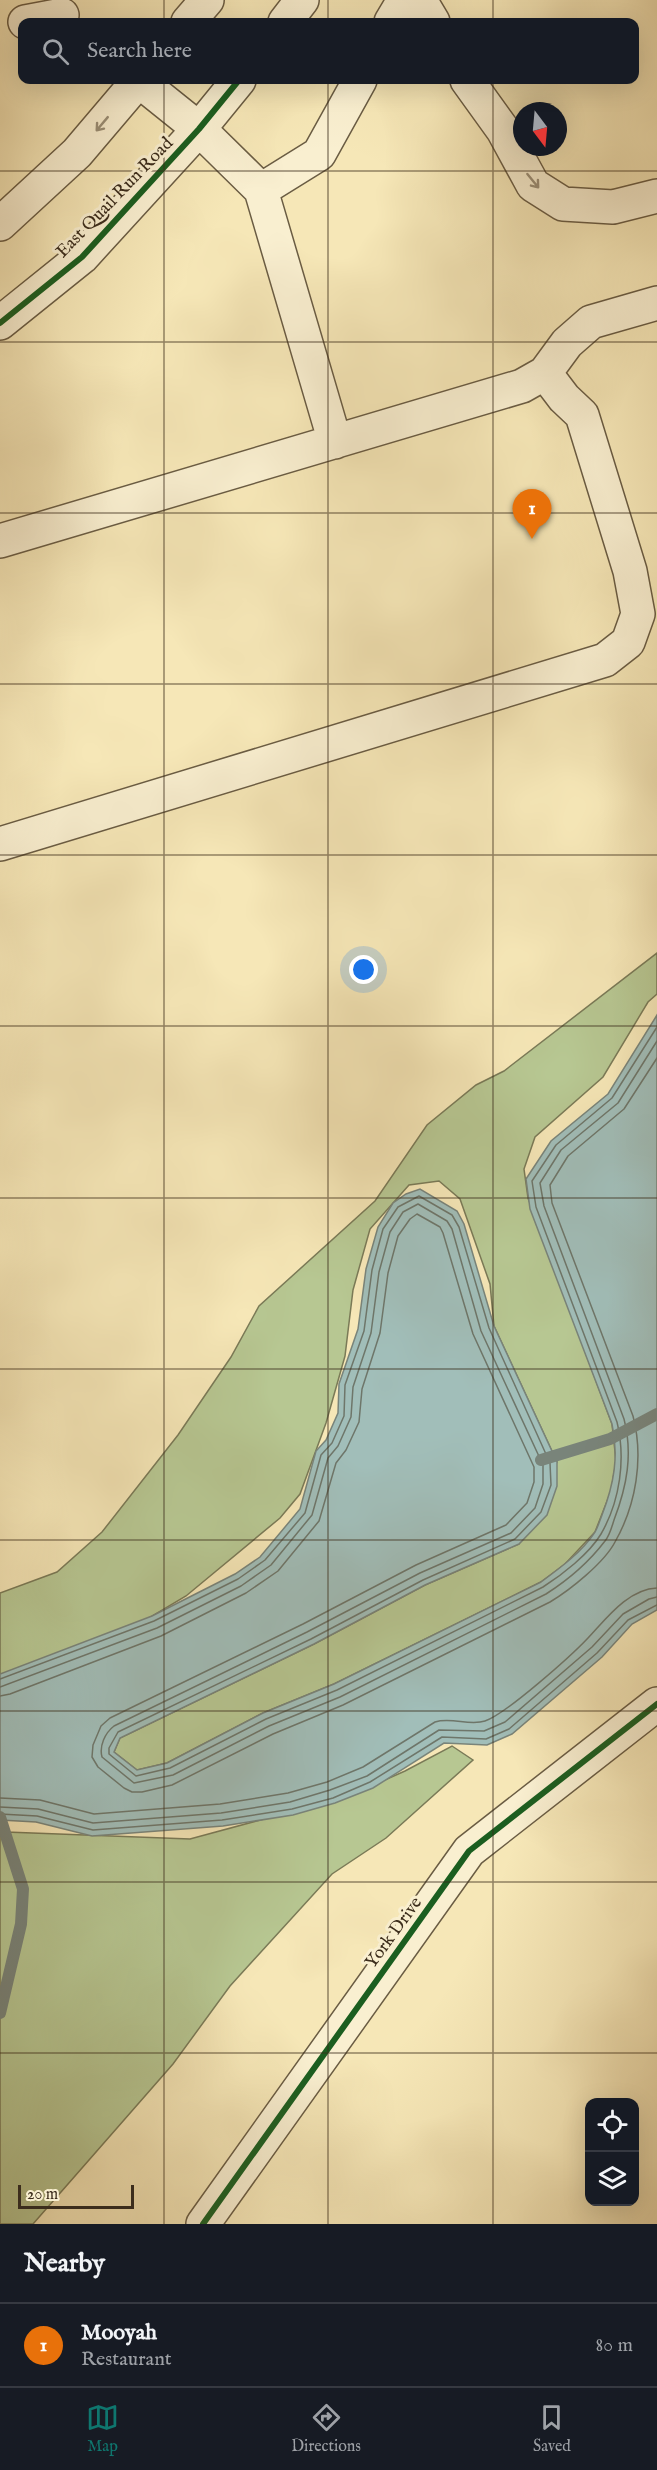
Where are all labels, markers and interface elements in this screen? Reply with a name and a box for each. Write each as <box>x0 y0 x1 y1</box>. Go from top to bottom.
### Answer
search box <box>18 18 639 84</box>
icon: search <box>39 35 72 68</box>
text: Search here <box>87 37 192 65</box>
north arrow <box>513 102 567 156</box>
one-way arrow <box>95 116 108 132</box>
street label: East Quail Run Road <box>51 132 179 263</box>
one-way arrow <box>526 173 539 189</box>
pin: 1 <box>512 490 552 539</box>
your location <box>349 955 378 984</box>
street label: York Drive <box>361 1893 428 1973</box>
map controls <box>585 2098 639 2206</box>
button: locate <box>585 2098 639 2152</box>
button: layers <box>585 2152 639 2206</box>
scale bar <box>18 2182 134 2210</box>
text: 20 m <box>27 2185 58 2205</box>
text: Nearby <box>24 2247 105 2280</box>
text: Mooyah <box>81 2319 157 2347</box>
text: 1 <box>40 2333 47 2358</box>
text: 80 m <box>596 2333 633 2358</box>
text: Restaurant <box>81 2347 172 2372</box>
tab: Map <box>86 2401 119 2457</box>
tab: Directions <box>291 2401 361 2457</box>
tab: Saved <box>533 2401 571 2457</box>

